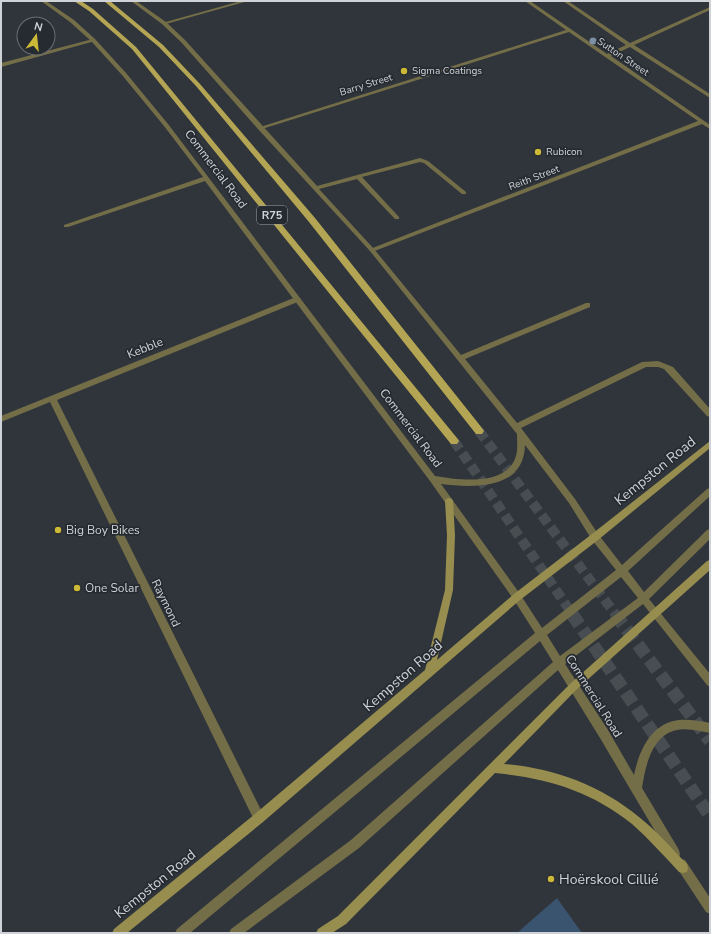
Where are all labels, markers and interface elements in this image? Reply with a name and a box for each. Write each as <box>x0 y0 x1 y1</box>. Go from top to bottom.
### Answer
north arrow <box>16 16 56 56</box>
text: N <box>33 19 44 35</box>
street label: Sutton Street <box>594 35 652 80</box>
place label: Sigma Coatings <box>412 64 482 78</box>
marker: Sigma Coatings <box>399 66 409 76</box>
street label: Barry Street <box>338 70 395 100</box>
street label: Commercial Road <box>181 126 251 212</box>
place label: Rubicon <box>546 145 582 159</box>
marker: Rubicon <box>533 147 543 157</box>
street label: Reith Street <box>507 162 562 194</box>
road number: R75 <box>257 206 287 224</box>
street label: Kebble <box>125 334 165 362</box>
street label: Commercial Road <box>376 385 446 471</box>
street label: Kempston Road <box>610 432 700 510</box>
place label: Big Boy Bikes <box>66 522 140 538</box>
marker: Big Boy Bikes <box>53 525 63 535</box>
street label: Raymond <box>148 576 184 630</box>
place label: One Solar <box>85 580 139 596</box>
marker: One Solar <box>72 583 82 593</box>
street label: Kempston Road <box>359 636 447 716</box>
street label: Commercial Road <box>562 652 626 740</box>
street label: Kempston Road <box>110 845 200 923</box>
place label: Hoërskool Cillié <box>559 870 658 889</box>
marker: Hoërskool Cillié <box>546 874 556 884</box>

